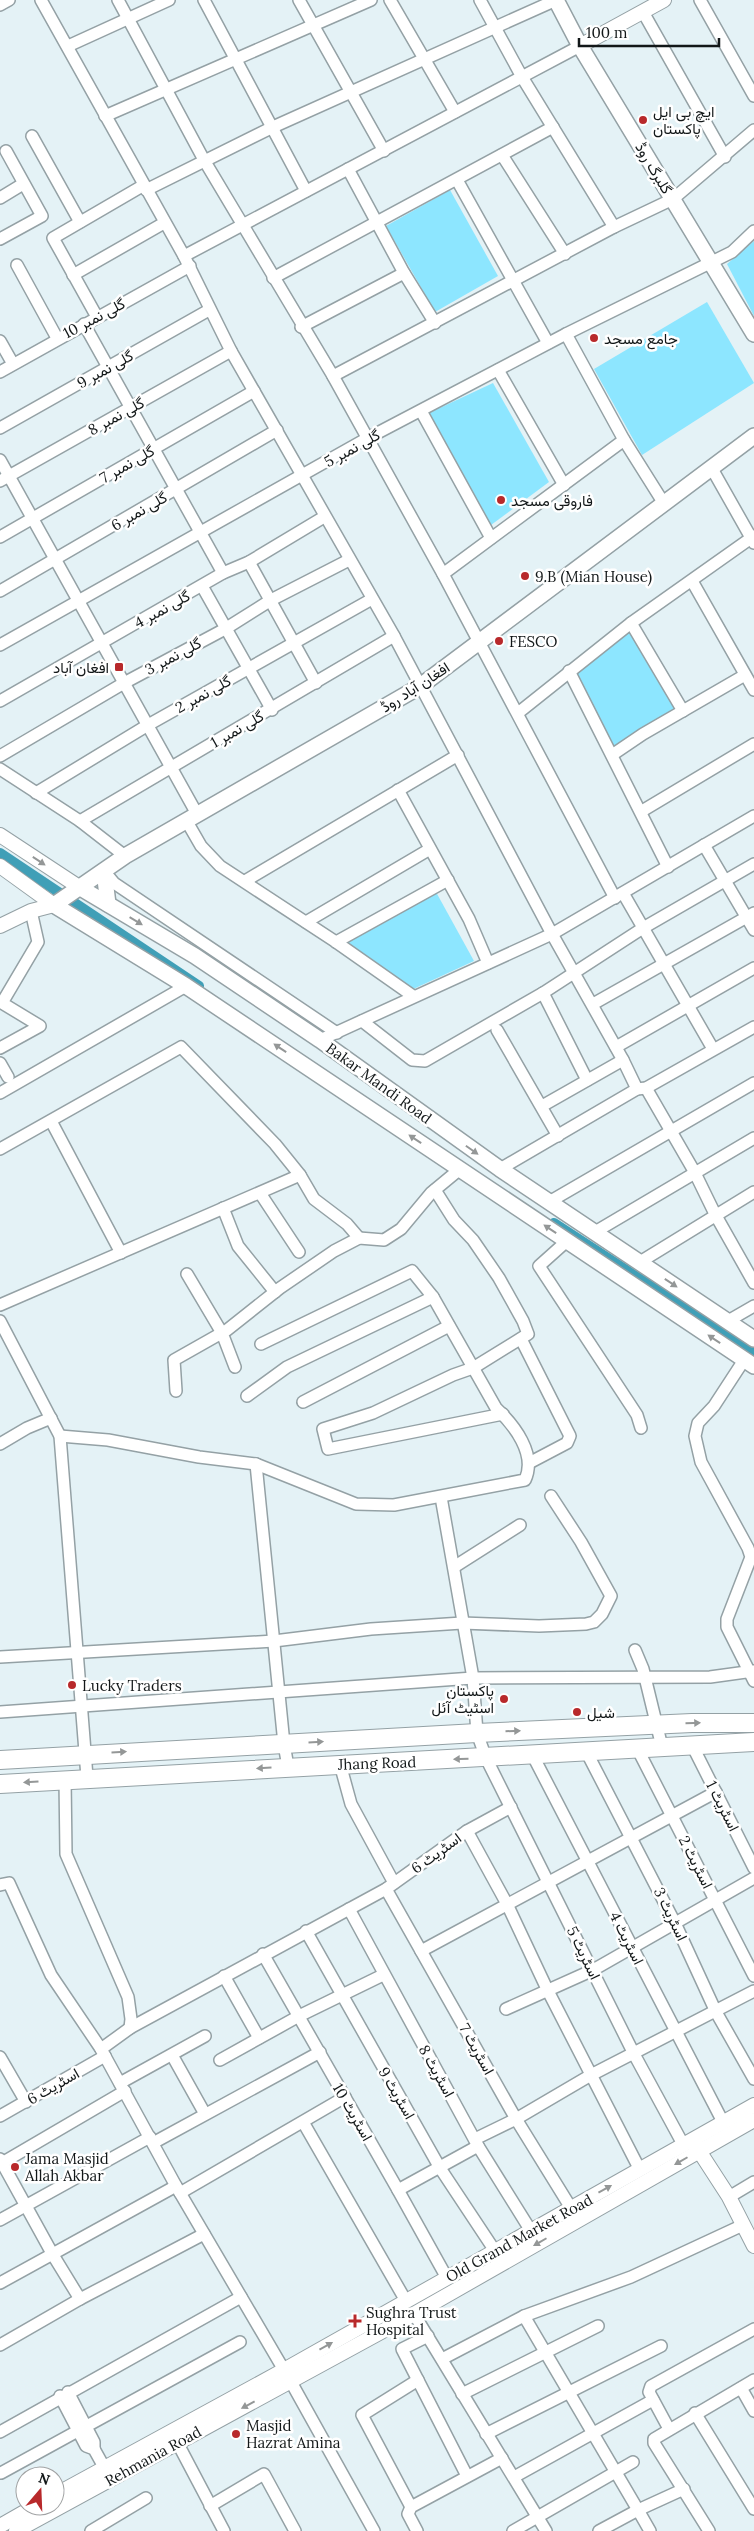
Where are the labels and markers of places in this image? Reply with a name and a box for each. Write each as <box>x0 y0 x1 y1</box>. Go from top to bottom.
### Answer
place label: ایچ بی ایل پاکستان <box>653 102 714 139</box>
marker: ایچ بی ایل پاکستان <box>637 114 649 126</box>
place label: جامع مسجد <box>604 329 678 350</box>
marker: جامع مسجد <box>588 332 600 344</box>
place label: فاروقی مسجد <box>511 491 593 511</box>
marker: فاروقی مسجد <box>495 494 507 506</box>
place label: 9.B (Mian House) <box>535 567 652 587</box>
marker: 9.B (Mian House) <box>519 570 531 582</box>
place label: FESCO <box>509 632 558 651</box>
marker: FESCO <box>493 635 505 647</box>
place label: افغان آباد <box>53 658 109 677</box>
marker: افغان آباد <box>113 661 125 673</box>
place label: Lucky Traders <box>82 1676 182 1695</box>
marker: Lucky Traders <box>66 1679 78 1691</box>
place label: پاکستان اسٹیٹ آئل <box>432 1681 494 1717</box>
marker: پاکستان اسٹیٹ آئل <box>498 1693 510 1705</box>
place label: شیل <box>587 1703 615 1722</box>
marker: شیل <box>571 1706 583 1718</box>
place label: Jama Masjid Allah Akbar <box>24 2149 109 2185</box>
marker: Jama Masjid Allah Akbar <box>9 2161 21 2173</box>
place label: Sughra Trust Hospital <box>366 2303 457 2339</box>
marker: Sughra Trust Hospital <box>348 2314 362 2328</box>
place label: Masjid Hazrat Amina <box>246 2416 341 2452</box>
marker: Masjid Hazrat Amina <box>230 2428 242 2440</box>

